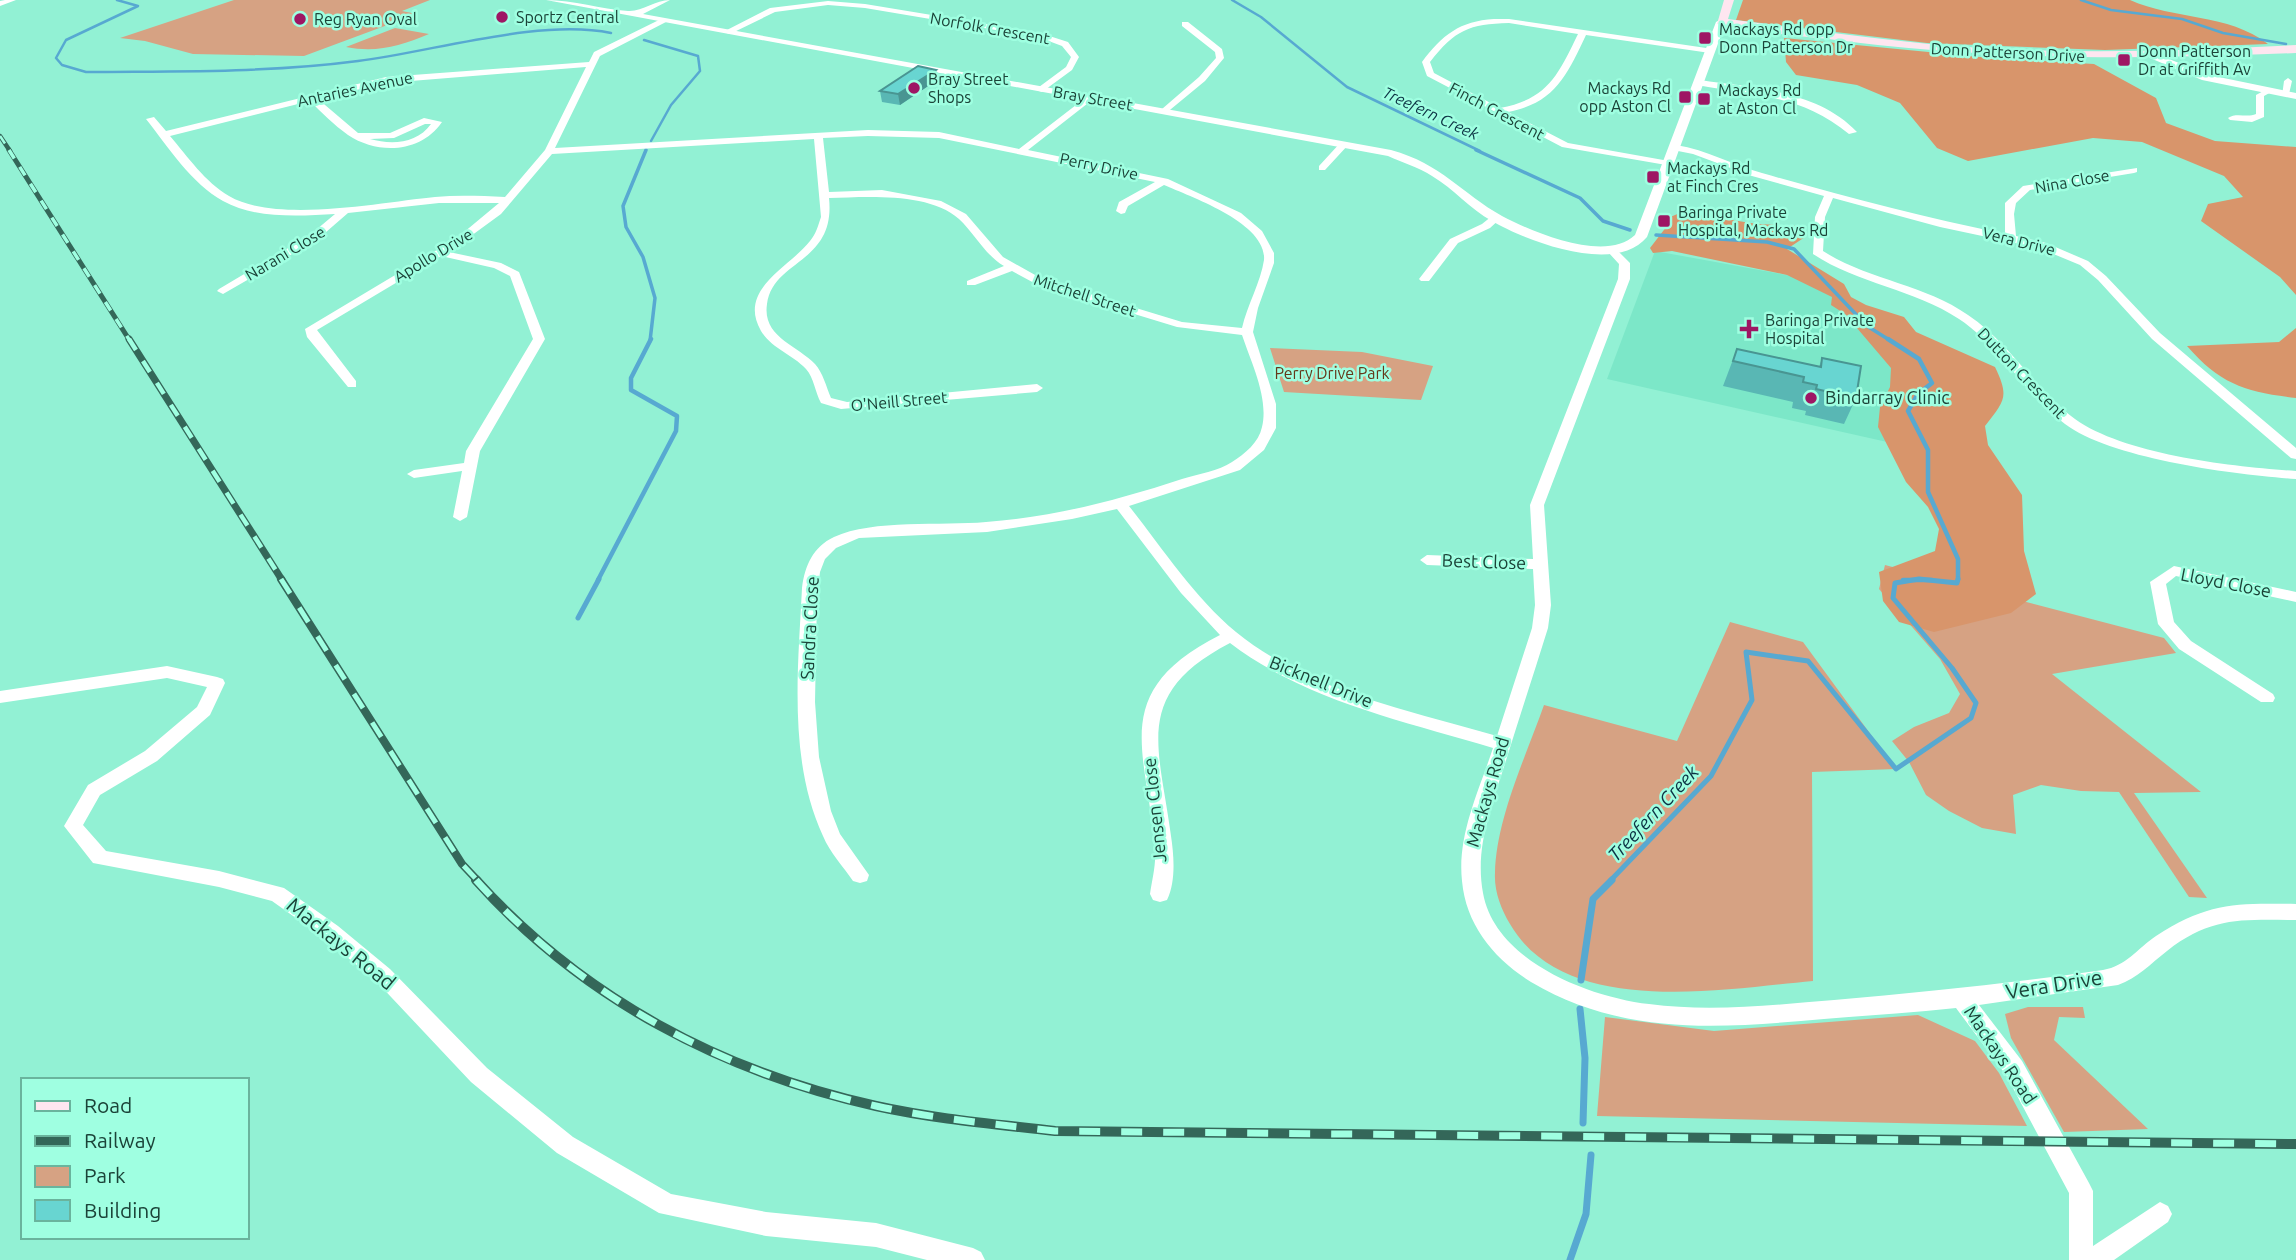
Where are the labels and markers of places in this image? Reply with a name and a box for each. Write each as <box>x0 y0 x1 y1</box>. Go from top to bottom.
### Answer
place label: Sportz Central <box>516 8 619 26</box>
marker: Sportz Central <box>494 9 510 25</box>
place label: Reg Ryan Oval <box>314 10 417 28</box>
marker: Reg Ryan Oval <box>292 11 308 27</box>
place label: Mackays Rd opp Donn Patterson Dr <box>1719 20 1853 56</box>
marker: Mackays Rd opp Donn Patterson Dr <box>1697 30 1713 46</box>
place label: Donn Patterson Dr at Griffith Av <box>2138 42 2251 78</box>
marker: Donn Patterson Dr at Griffith Av <box>2116 52 2132 68</box>
place label: Bray Street Shops <box>928 70 1009 106</box>
place label: Mackays Rd opp Aston Cl <box>1579 79 1671 115</box>
marker: Bray Street Shops <box>906 80 922 96</box>
place label: Mackays Rd at Aston Cl <box>1718 81 1801 117</box>
marker: Mackays Rd opp Aston Cl <box>1677 89 1693 105</box>
marker: Mackays Rd at Aston Cl <box>1696 91 1712 107</box>
place label: Mackays Rd at Finch Cres <box>1667 159 1759 195</box>
marker: Mackays Rd at Finch Cres <box>1645 169 1661 185</box>
place label: Baringa Private Hospital, Mackays Rd <box>1678 203 1828 239</box>
marker: Baringa Private Hospital, Mackays Rd <box>1656 213 1672 229</box>
place label: Baringa Private Hospital <box>1765 311 1874 347</box>
marker: Baringa Private Hospital <box>1739 319 1759 339</box>
place label: Bindarray Clinic <box>1825 387 1950 407</box>
marker: Bindarray Clinic <box>1803 390 1819 406</box>

